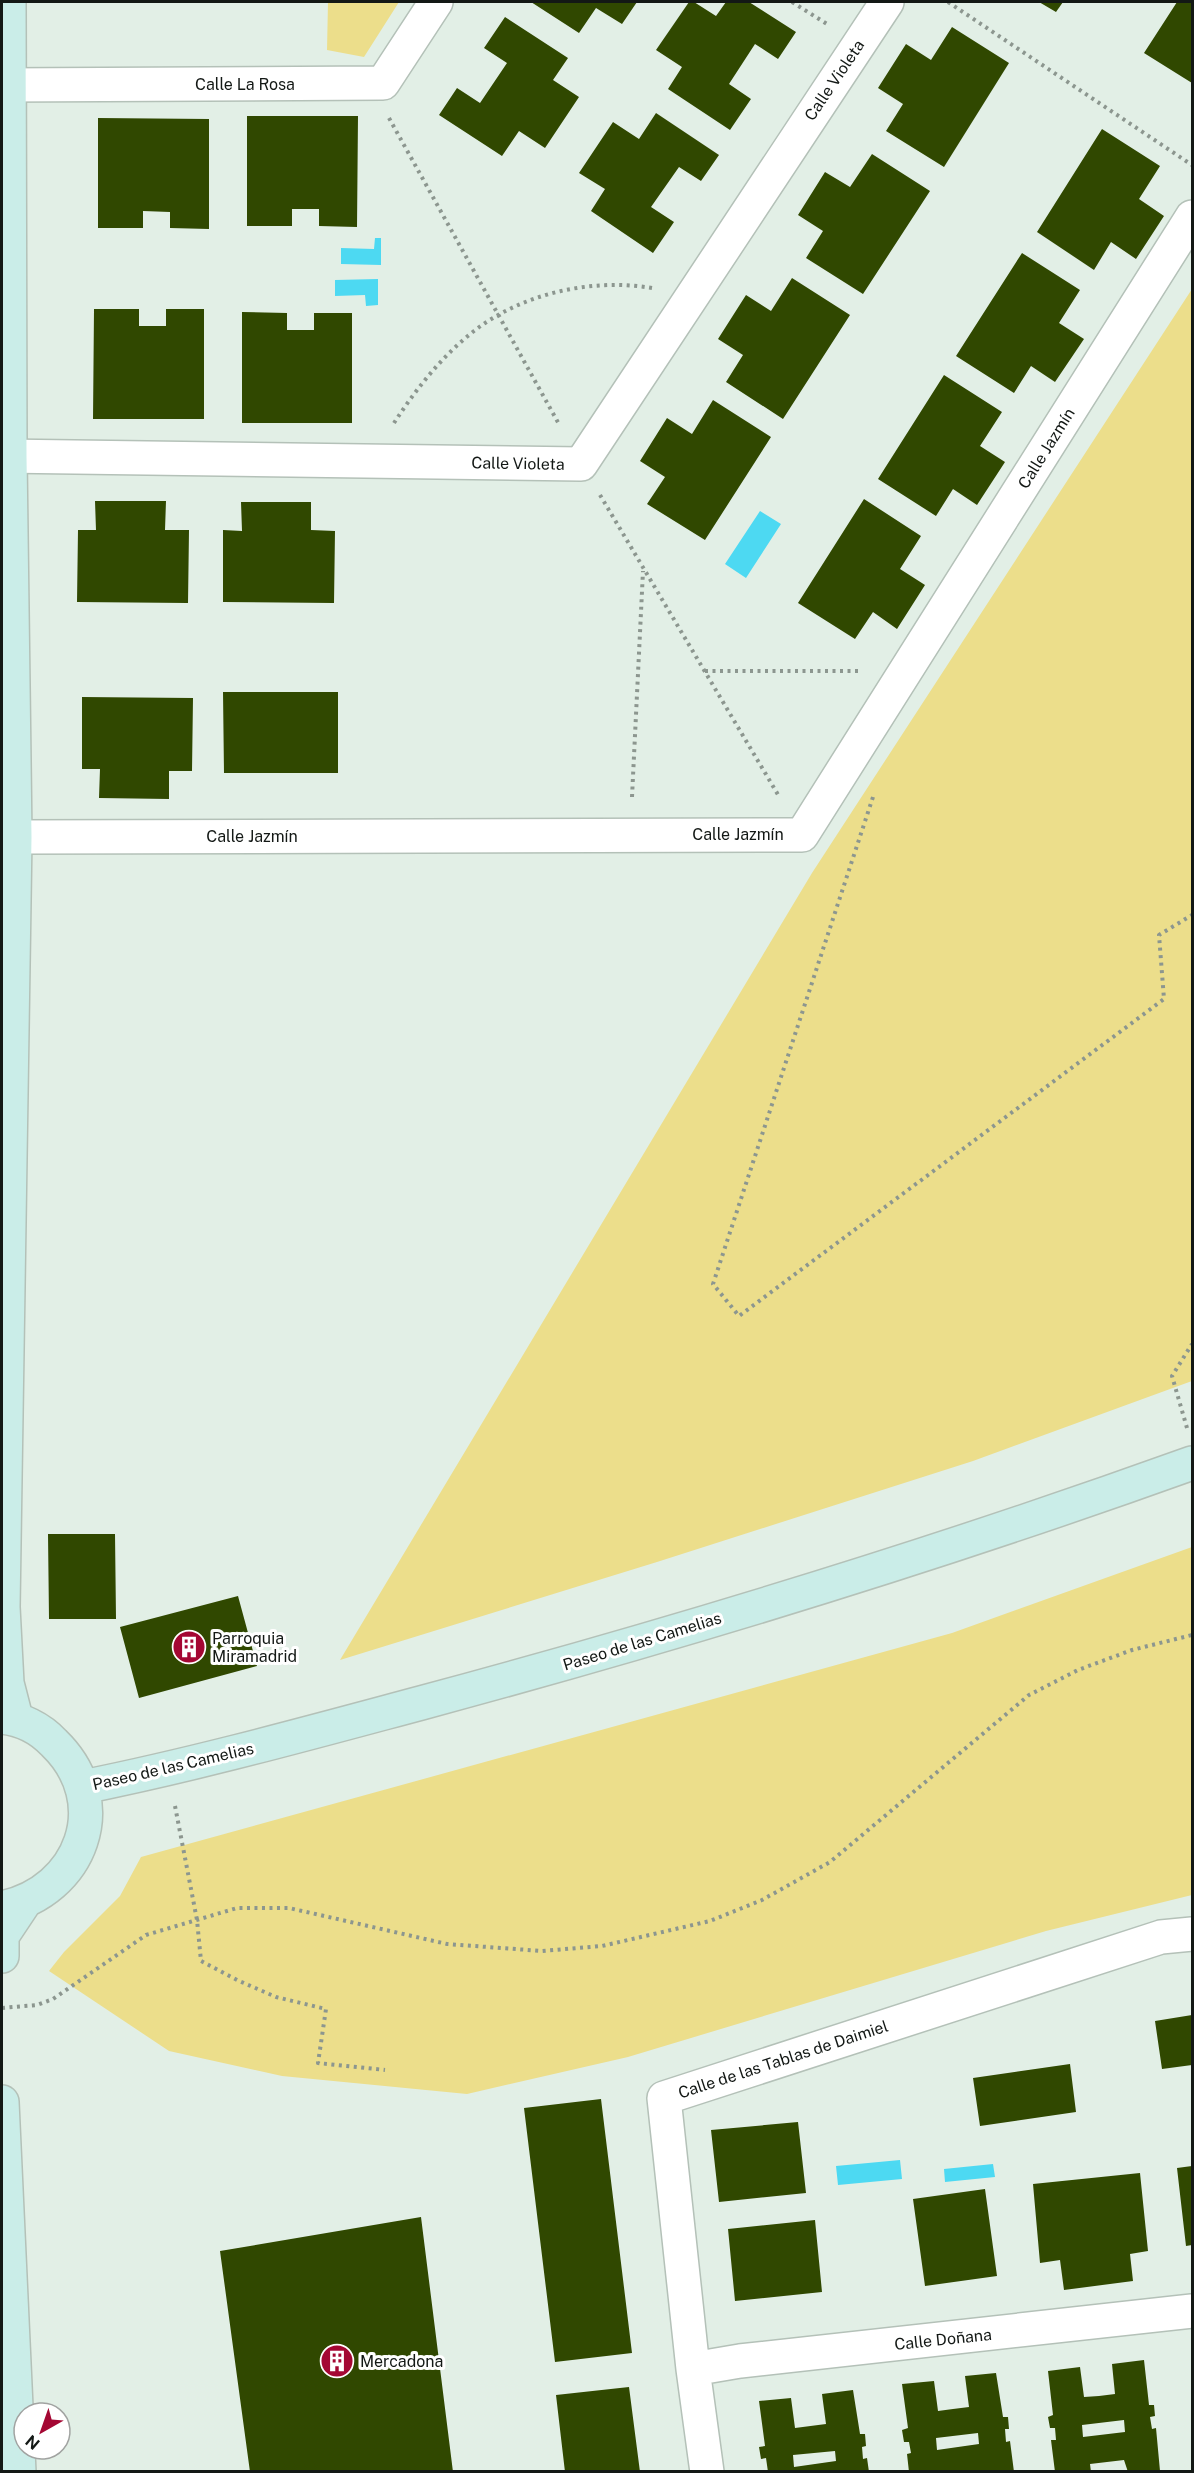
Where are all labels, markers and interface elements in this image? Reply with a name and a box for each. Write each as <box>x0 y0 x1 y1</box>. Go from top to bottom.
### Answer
street label: Calle Violeta <box>800 36 868 124</box>
street label: Calle La Rosa <box>195 75 295 94</box>
street label: Calle Jazmín <box>1014 404 1079 492</box>
street label: Calle Violeta <box>471 453 565 474</box>
street label: Calle Jazmín <box>692 825 784 844</box>
street label: Calle Jazmín <box>206 827 298 846</box>
street label: Paseo de las Camelias <box>561 1608 724 1675</box>
building icon: Parroquia Miramadrid <box>171 1629 207 1665</box>
place label: Parroquia Miramadrid <box>212 1629 297 1666</box>
street label: Paseo de las Camelias <box>91 1739 255 1794</box>
street label: Calle de las Tablas de Daimiel <box>676 2016 891 2102</box>
street label: Calle Doñana <box>893 2325 993 2354</box>
building icon: Mercadona <box>319 2343 355 2379</box>
place label: Mercadona <box>360 2352 443 2371</box>
north arrow <box>12 2401 72 2461</box>
text: N <box>22 2431 44 2453</box>

